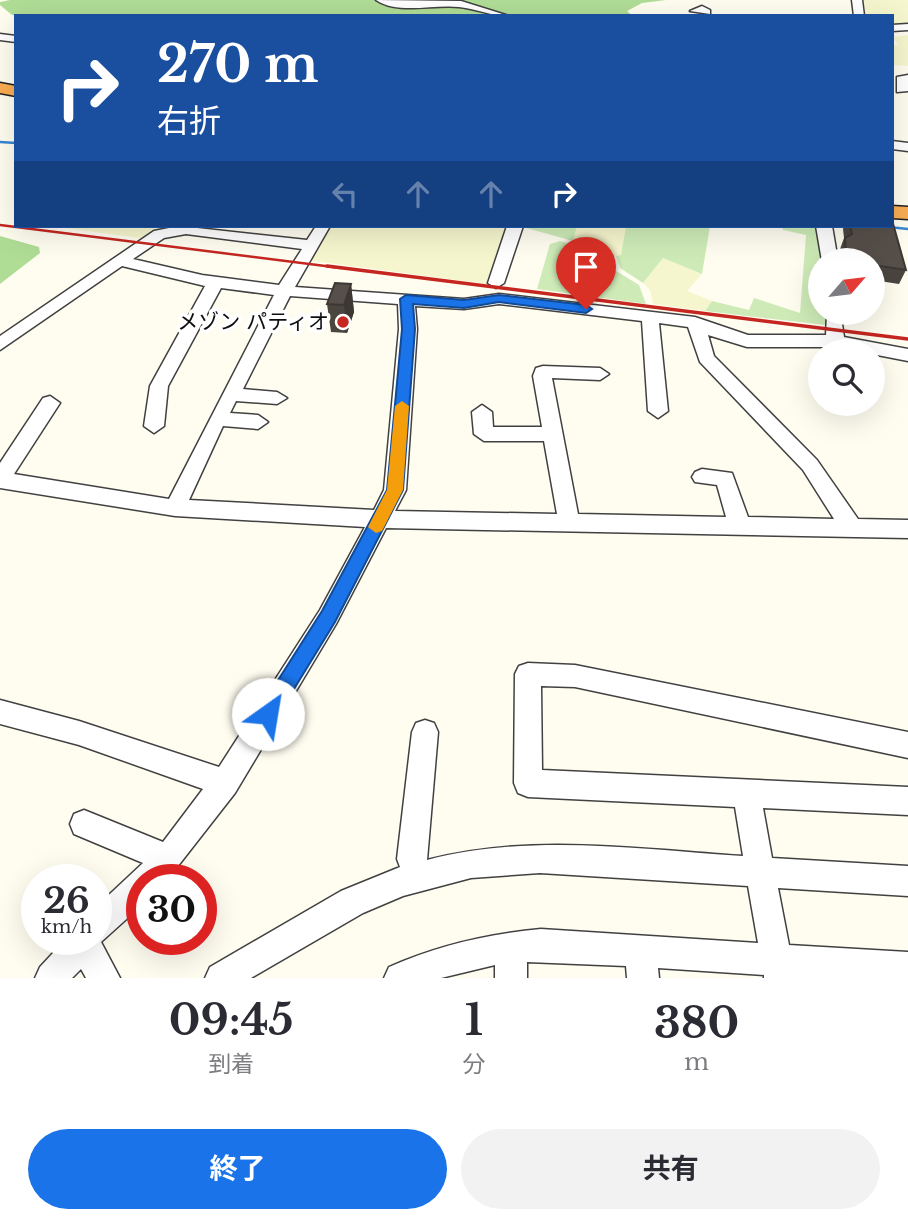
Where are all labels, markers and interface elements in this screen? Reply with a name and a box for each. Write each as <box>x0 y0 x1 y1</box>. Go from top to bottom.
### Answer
text: 270 m <box>157 34 318 95</box>
icon: right <box>42 42 133 133</box>
text: 右折 <box>157 101 221 141</box>
icon: left <box>326 175 364 213</box>
icon: ahead <box>399 175 437 213</box>
icon: ahead <box>472 175 510 213</box>
icon: right <box>545 175 583 213</box>
pin <box>556 237 616 309</box>
icon: arrive <box>567 248 605 286</box>
north arrow <box>808 248 886 326</box>
map controls <box>808 248 885 416</box>
place label: メゾン パティオ <box>177 309 329 335</box>
marker: メゾン パティオ <box>335 314 351 330</box>
button: search <box>808 339 885 416</box>
position arrow <box>231 677 305 751</box>
speed limit sign: 30 <box>126 864 217 955</box>
text: 26 <box>43 879 90 922</box>
text: km/h <box>41 916 92 938</box>
text: 09:45 <box>169 994 294 1046</box>
text: 1 <box>465 994 483 1046</box>
text: 380 <box>654 997 739 1049</box>
text: m <box>684 1048 709 1076</box>
text: 到着 <box>208 1050 254 1078</box>
text: 分 <box>462 1050 485 1078</box>
button: 終了 <box>28 1129 447 1209</box>
button: 共有 <box>461 1129 880 1209</box>

